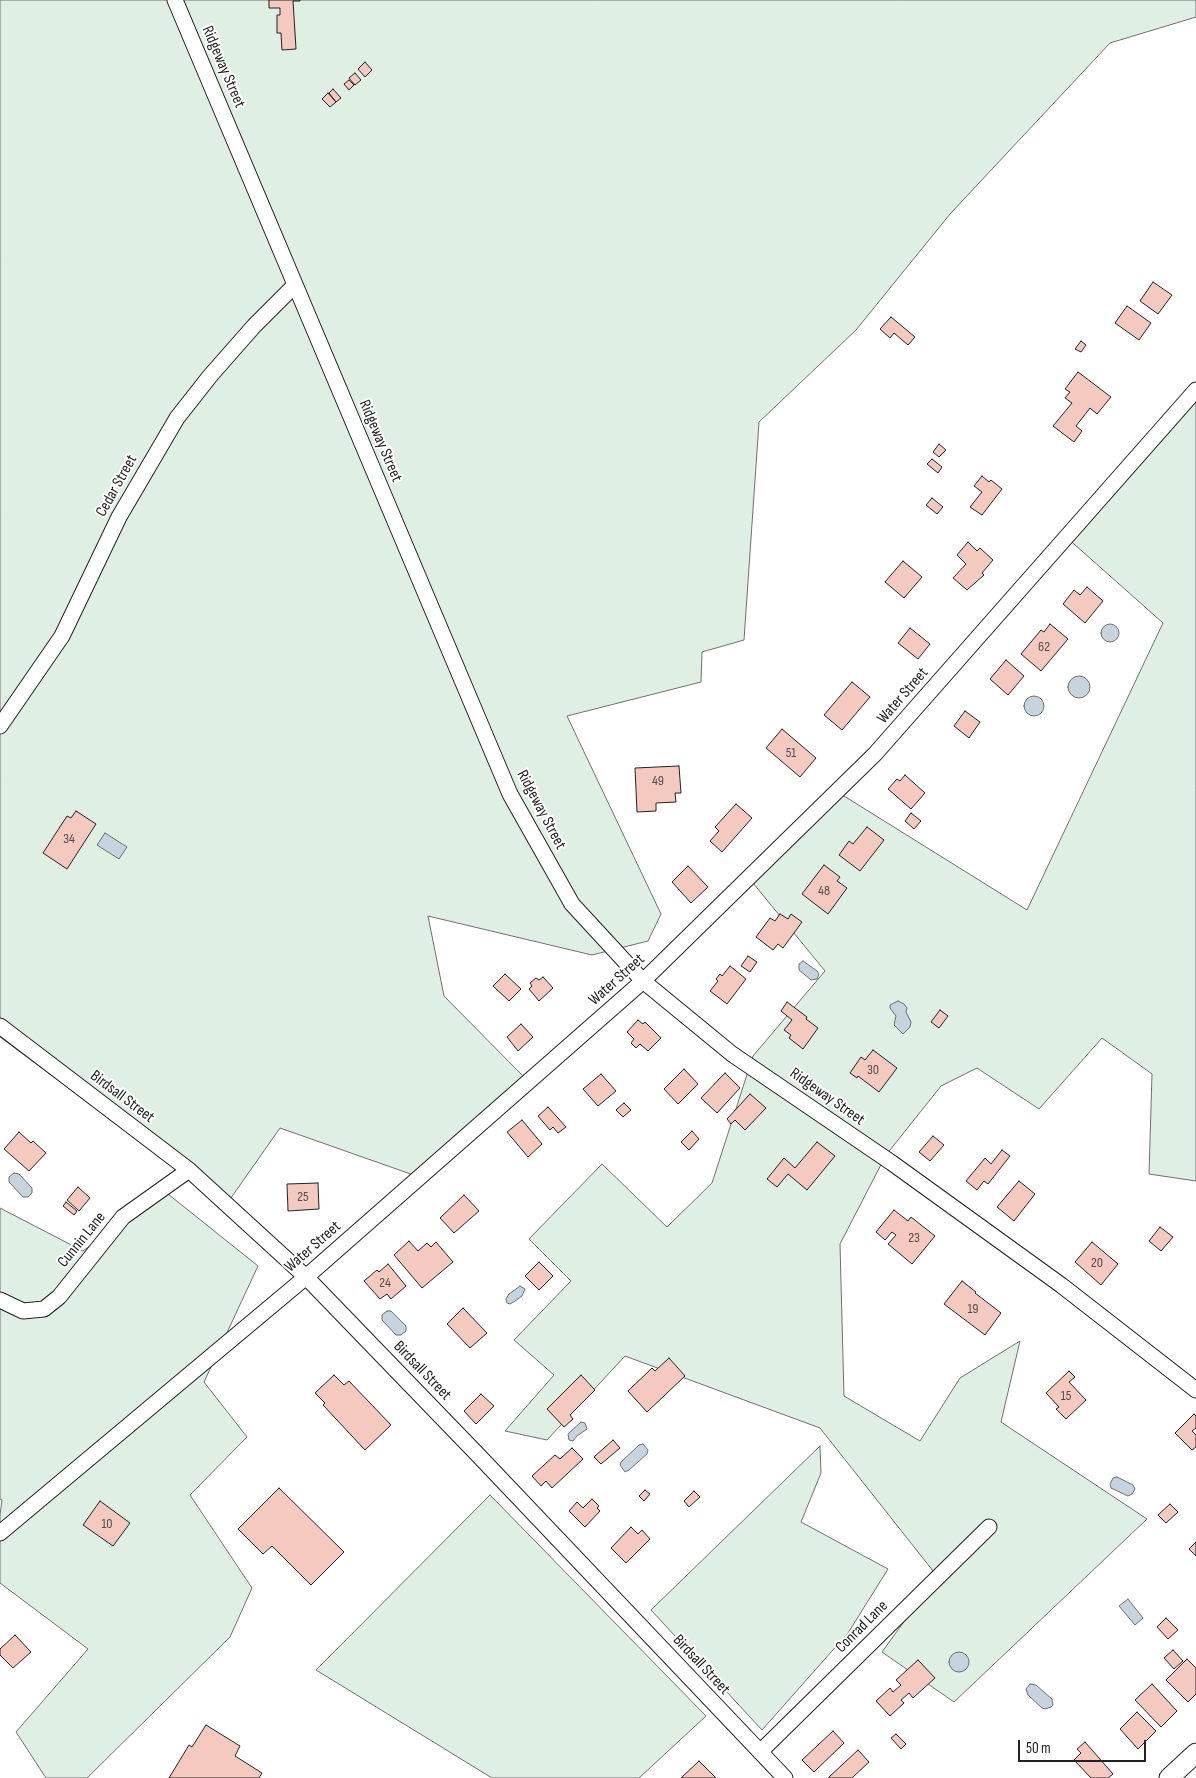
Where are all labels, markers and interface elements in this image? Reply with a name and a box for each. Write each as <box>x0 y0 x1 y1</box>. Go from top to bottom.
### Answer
street label: Ridgeway Street <box>197 23 249 111</box>
street label: Ridgeway Street <box>354 397 406 485</box>
street label: Cedar Street <box>92 452 142 520</box>
house number: 62 <box>1038 639 1050 655</box>
street label: Water Street <box>873 664 933 728</box>
house number: 51 <box>786 745 796 761</box>
street label: Ridgeway Street <box>512 767 570 853</box>
house number: 49 <box>652 773 664 789</box>
house number: 34 <box>63 831 75 847</box>
house number: 48 <box>818 883 830 899</box>
street label: Water Street <box>585 950 649 1010</box>
house number: 30 <box>867 1062 879 1078</box>
street label: Ridgeway Street <box>786 1064 868 1130</box>
street label: Birdsall Street <box>86 1067 158 1127</box>
house number: 25 <box>297 1189 309 1205</box>
street label: Cunnin Lane <box>54 1208 110 1272</box>
street label: Water Street <box>281 1217 345 1277</box>
house number: 23 <box>908 1230 920 1246</box>
house number: 20 <box>1091 1255 1103 1271</box>
house number: 24 <box>379 1275 391 1291</box>
house number: 19 <box>967 1301 979 1317</box>
street label: Birdsall Street <box>389 1337 455 1405</box>
house number: 15 <box>1061 1388 1071 1404</box>
house number: 10 <box>101 1516 113 1532</box>
street label: Conrad Lane <box>832 1597 892 1657</box>
street label: Birdsall Street <box>668 1631 734 1699</box>
scale bar <box>1021 1730 1148 1762</box>
text: 50 m <box>1026 1739 1051 1758</box>

